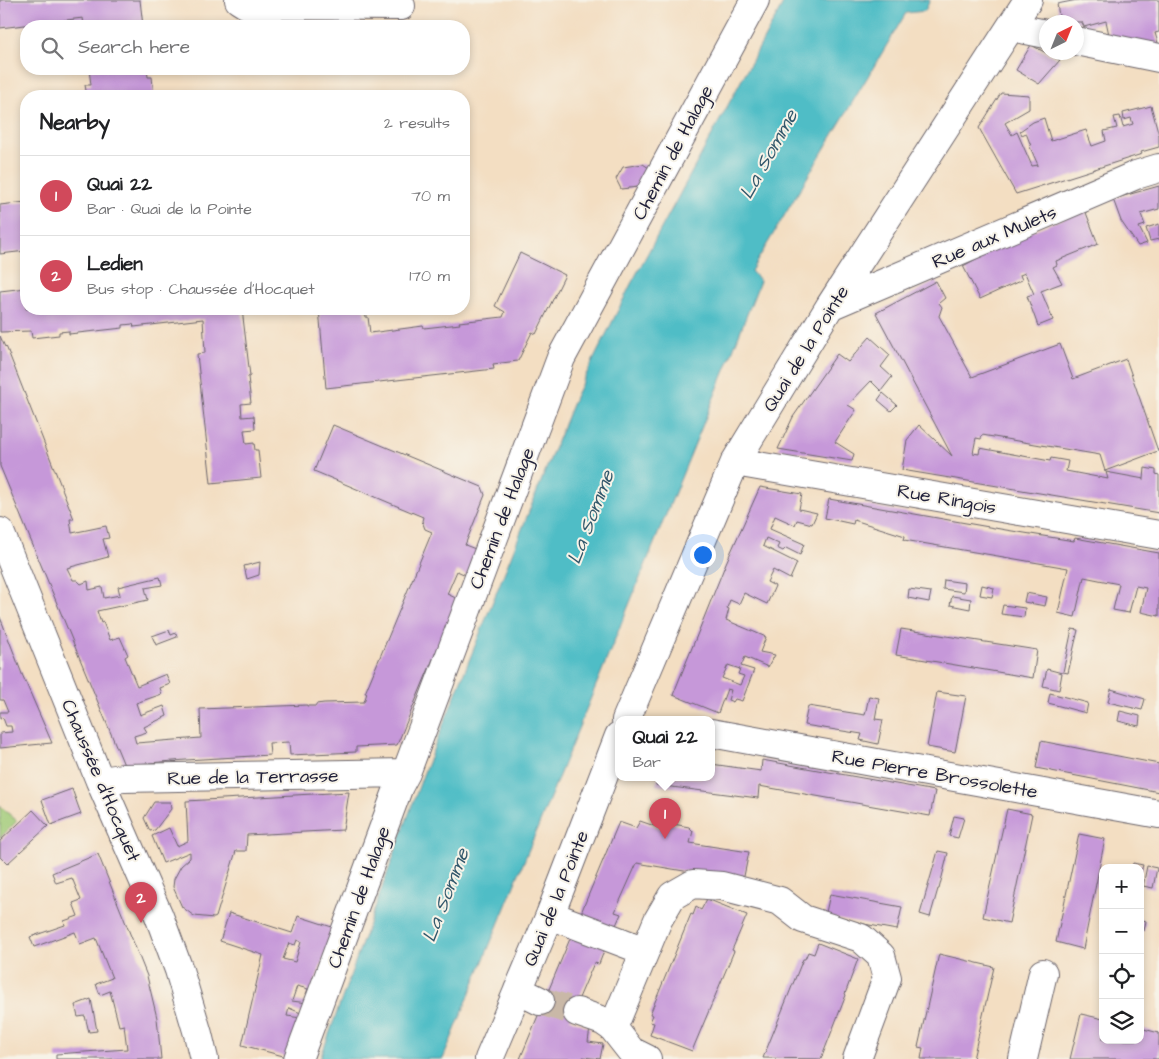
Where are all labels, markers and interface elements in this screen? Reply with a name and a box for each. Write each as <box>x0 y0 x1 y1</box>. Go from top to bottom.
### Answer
north arrow <box>1039 15 1084 60</box>
search box <box>20 20 470 75</box>
icon: search <box>38 34 66 62</box>
text: Search here <box>78 34 190 61</box>
street label: Chemin de Halage <box>626 80 721 225</box>
water label: La Somme <box>733 104 805 204</box>
text: Nearby <box>40 108 110 137</box>
text: 2 results <box>384 112 450 134</box>
text: Quai 22 <box>87 171 152 198</box>
text: 1 <box>55 185 57 207</box>
text: 70 m <box>411 185 450 207</box>
text: Bar · Quai de la Pointe <box>87 198 252 220</box>
street label: Rue aux Mulets <box>928 199 1061 276</box>
text: Ledien <box>87 251 143 278</box>
text: 2 <box>51 265 61 287</box>
text: 170 m <box>409 265 450 287</box>
text: Bus stop · Chaussée d'Hocquet <box>87 278 315 300</box>
street label: Quai de la Pointe <box>757 280 856 417</box>
street label: Chemin de Halage <box>463 444 543 593</box>
water label: La Somme <box>560 465 622 568</box>
street label: Rue Ringois <box>895 478 998 522</box>
your location <box>690 542 716 568</box>
street label: Chaussée d'Hocquet <box>54 695 147 866</box>
popup <box>615 716 715 781</box>
text: Quai 22 <box>632 724 698 751</box>
street label: Rue Pierre Brossolette <box>830 743 1040 806</box>
text: Bar <box>632 751 661 773</box>
street label: Rue de la Terrasse <box>167 763 339 792</box>
pin: 1 <box>649 798 681 839</box>
street label: Chemin de Halage <box>321 823 399 973</box>
street label: Quai de la Pointe <box>517 827 596 971</box>
water label: La Somme <box>415 843 477 946</box>
map controls <box>1099 864 1144 1044</box>
button: + <box>1099 864 1144 909</box>
pin: 2 <box>125 882 157 923</box>
button: − <box>1099 909 1144 954</box>
button: locate <box>1099 954 1144 999</box>
button: layers <box>1099 999 1144 1044</box>

